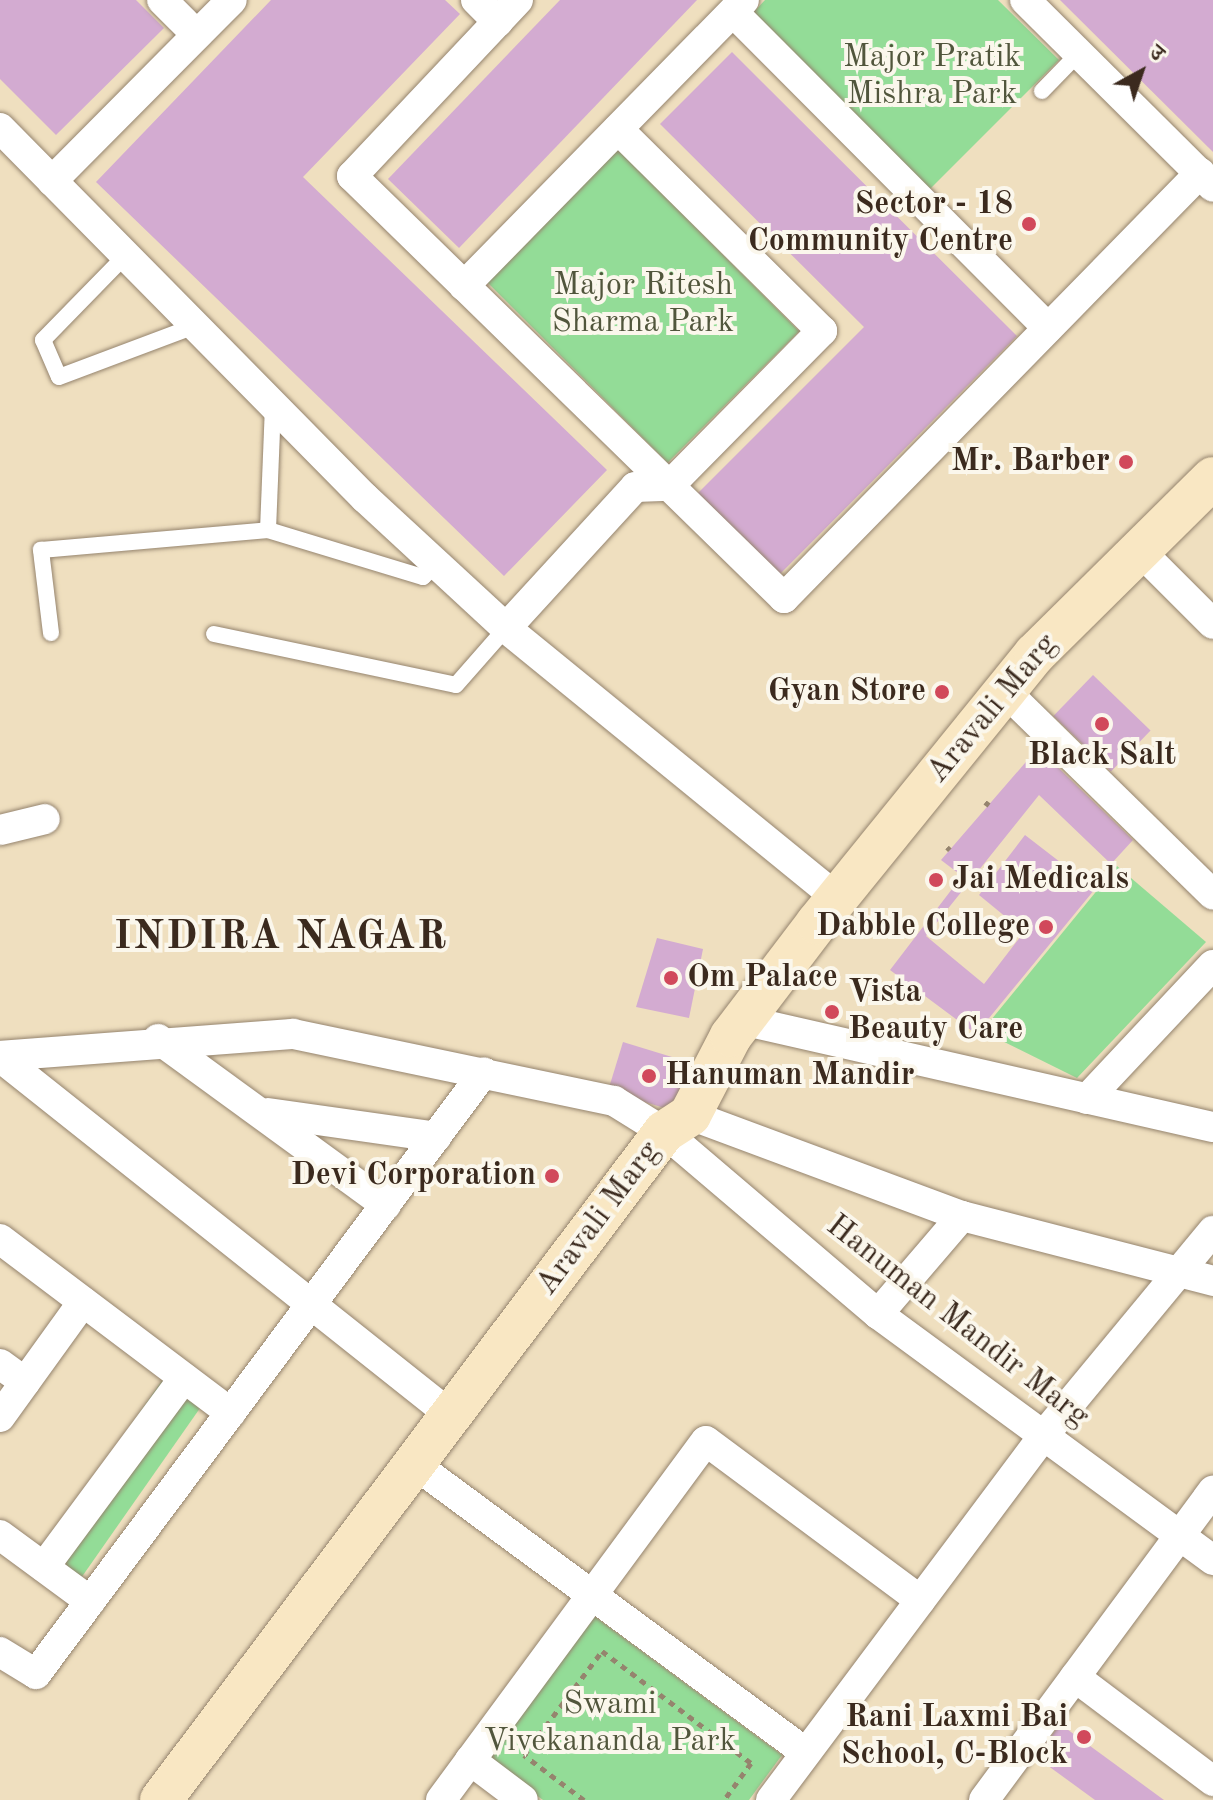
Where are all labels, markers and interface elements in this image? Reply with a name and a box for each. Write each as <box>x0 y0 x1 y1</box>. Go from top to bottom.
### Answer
north arrow <box>1101 32 1181 112</box>
park label: Major Pratik Mishra Park <box>843 40 1021 115</box>
text: उ <box>1145 42 1168 66</box>
place label: Sector - 18 Community Centre <box>748 187 1013 262</box>
marker: Sector - 18 Community Centre <box>1020 215 1038 233</box>
park label: Major Ritesh Sharma Park <box>552 268 734 343</box>
place label: Mr. Barber <box>951 443 1110 481</box>
marker: Mr. Barber <box>1117 453 1135 471</box>
street label: Aravali Marg <box>919 626 1067 792</box>
place label: Gyan Store <box>768 673 926 711</box>
marker: Gyan Store <box>933 683 951 701</box>
marker: Black Salt <box>1093 715 1111 733</box>
place label: Black Salt <box>1028 737 1176 775</box>
place label: Jai Medicals <box>952 861 1129 899</box>
marker: Jai Medicals <box>927 871 945 889</box>
place label: Dabble College <box>816 908 1030 946</box>
district label: INDIRA NAGAR <box>114 914 448 962</box>
marker: Dabble College <box>1037 918 1055 936</box>
place label: Om Palace <box>687 959 838 997</box>
marker: Om Palace <box>662 969 680 987</box>
place label: Vista Beauty Care <box>848 975 1023 1050</box>
marker: Vista Beauty Care <box>823 1003 841 1021</box>
place label: Hanuman Mandir <box>665 1057 915 1095</box>
marker: Hanuman Mandir <box>640 1067 658 1085</box>
street label: Aravali Marg <box>528 1134 670 1304</box>
place label: Devi Corporation <box>290 1157 536 1195</box>
marker: Devi Corporation <box>543 1167 561 1185</box>
street label: Hanuman Mandir Marg <box>818 1207 1096 1437</box>
park label: Swami Vivekananda Park <box>484 1687 736 1762</box>
place label: Rani Laxmi Bai School, C-Block <box>841 1700 1068 1775</box>
marker: Rani Laxmi Bai School, C-Block <box>1075 1728 1093 1746</box>

